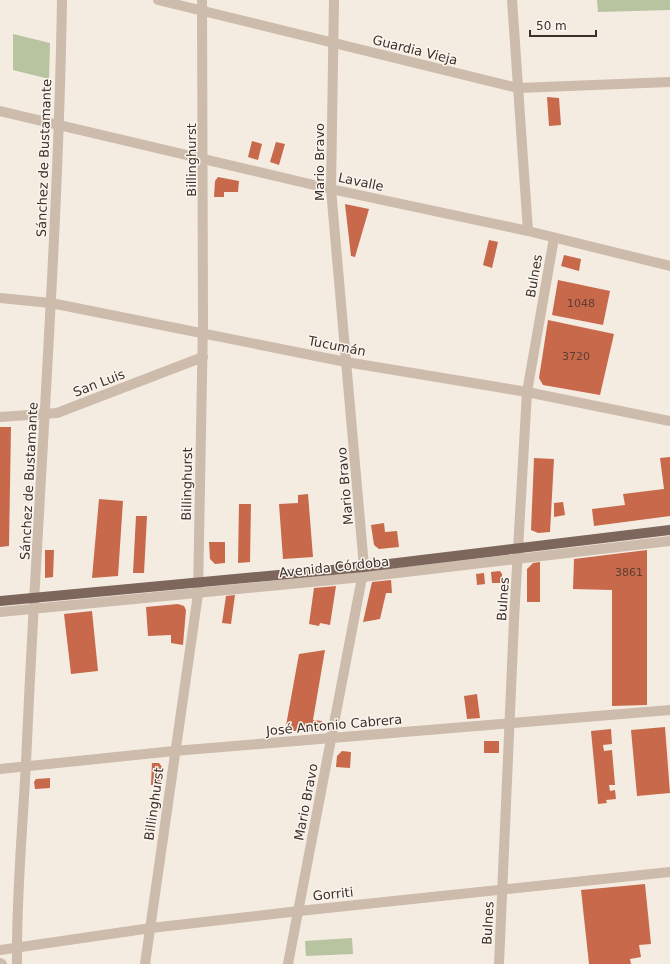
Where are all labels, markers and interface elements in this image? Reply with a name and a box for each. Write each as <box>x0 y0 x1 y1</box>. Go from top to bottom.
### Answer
scale bar <box>530 12 596 38</box>
text: 50 m <box>536 19 567 33</box>
street label: Guardia Vieja <box>371 32 459 68</box>
street label: Sánchez de Bustamante <box>34 79 54 237</box>
street label: Billinghurst <box>184 123 199 197</box>
street label: Mario Bravo <box>312 123 327 201</box>
street label: Lavalle <box>337 170 385 194</box>
street label: Bulnes <box>523 253 545 299</box>
house number: 1048 <box>567 297 595 310</box>
street label: Tucumán <box>306 333 367 359</box>
house number: 3720 <box>562 350 590 363</box>
street label: San Luis <box>71 366 127 400</box>
street label: Sánchez de Bustamante <box>17 402 41 560</box>
street label: Mario Bravo <box>334 446 356 526</box>
street label: Billinghurst <box>179 447 195 521</box>
street label: Avenida Córdoba <box>278 554 390 580</box>
house number: 3861 <box>615 566 643 579</box>
street label: Bulnes <box>494 576 512 621</box>
street label: José Antonio Cabrera <box>264 712 403 739</box>
street label: Mario Bravo <box>291 762 321 842</box>
street label: Billinghurst <box>141 767 167 841</box>
street label: Gorriti <box>312 884 354 904</box>
street label: Bulnes <box>479 901 497 945</box>

